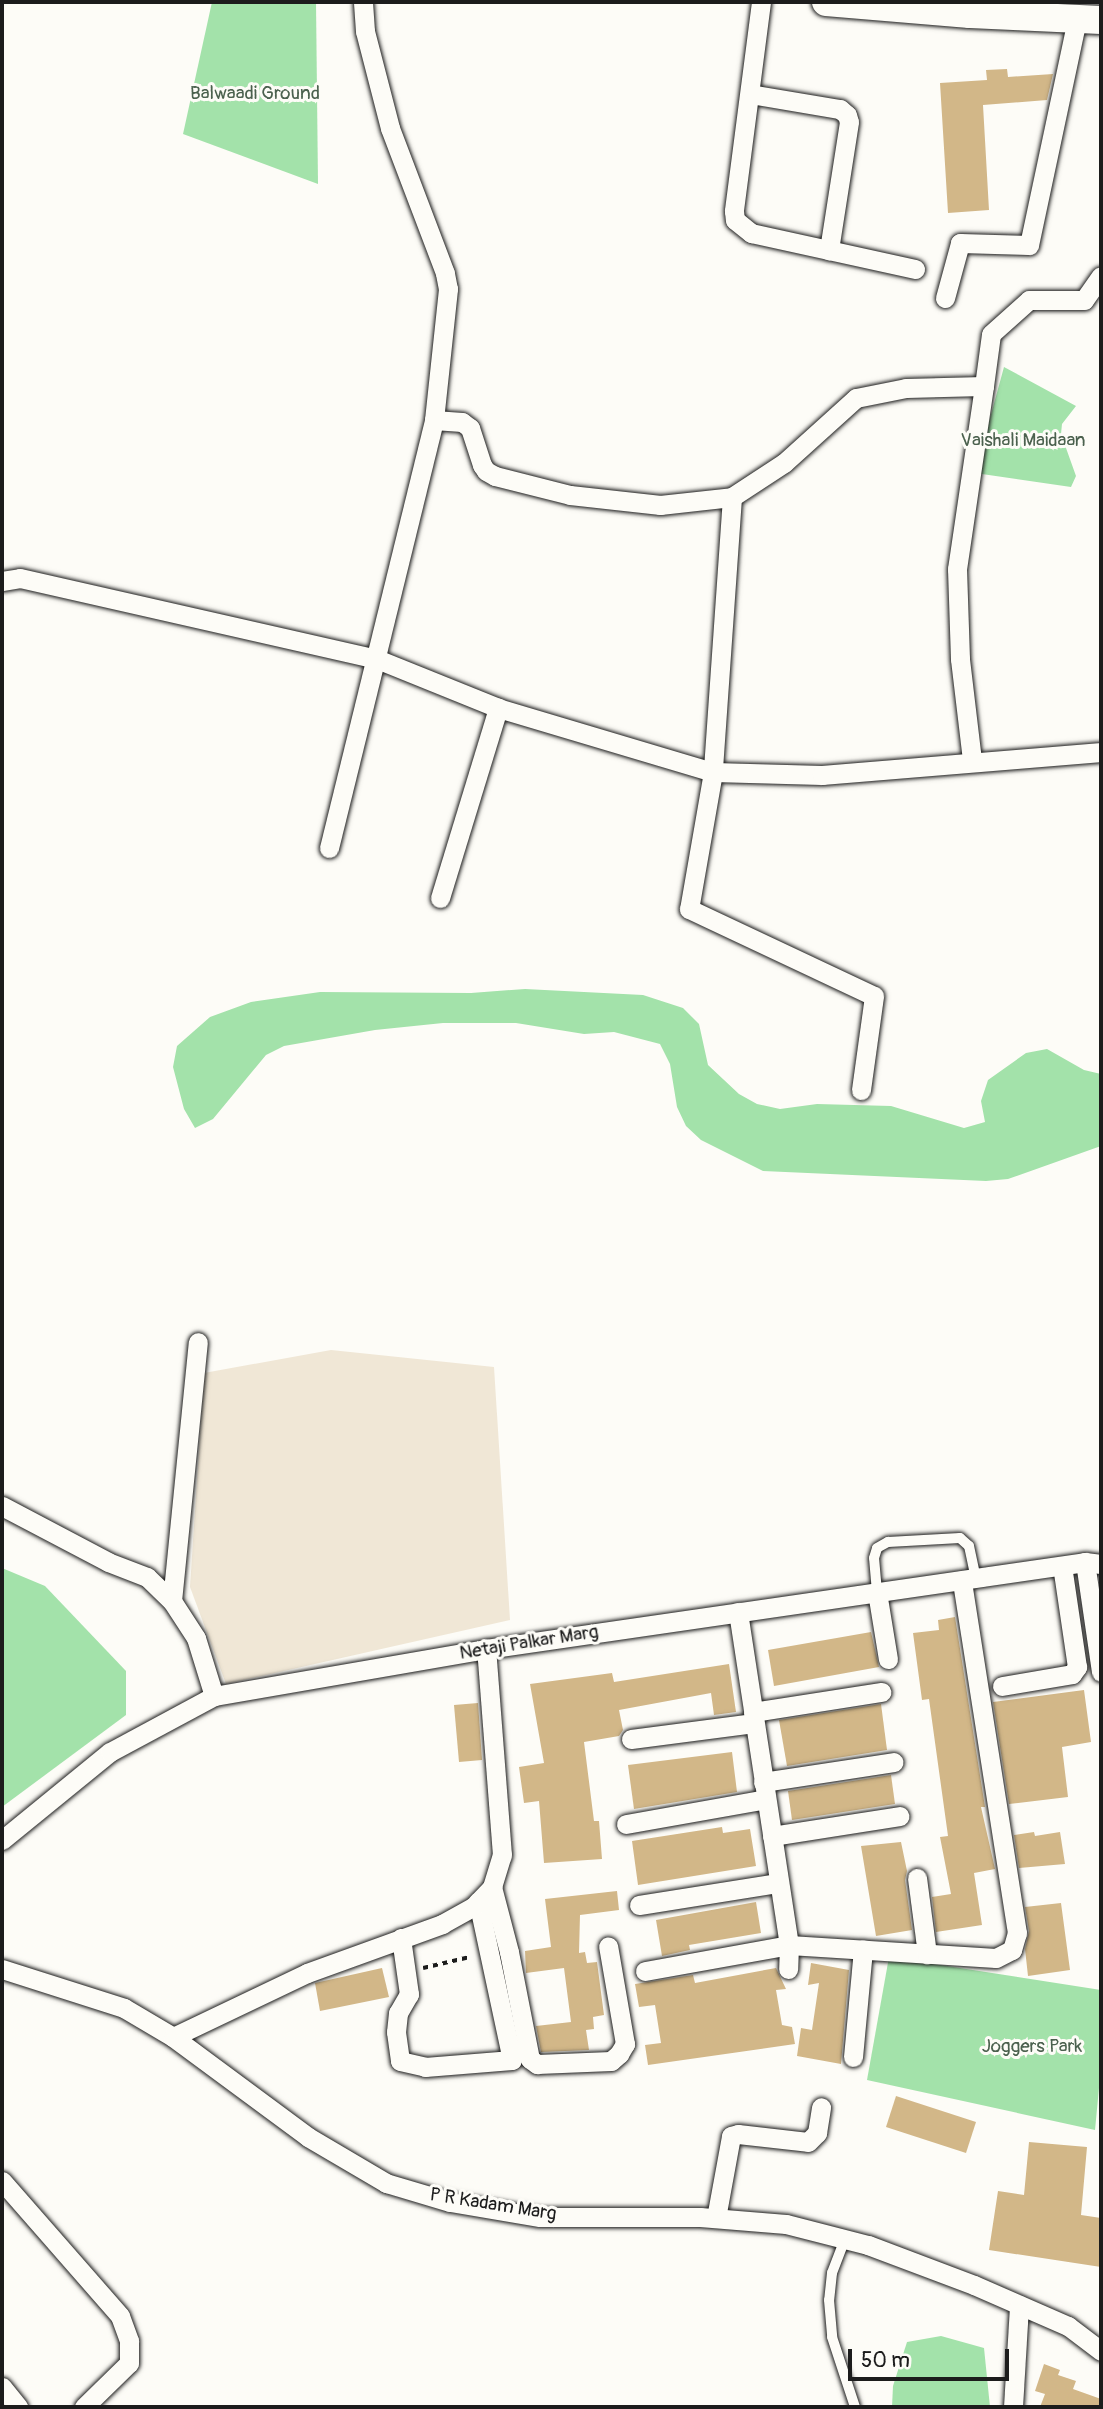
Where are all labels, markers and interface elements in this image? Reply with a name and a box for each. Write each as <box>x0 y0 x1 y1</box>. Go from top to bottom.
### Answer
park label: Balwaadi Ground <box>190 83 320 105</box>
park label: Vaishali Maidaan <box>961 430 1085 452</box>
street label: Netaji Palkar Marg <box>458 1621 600 1665</box>
park label: Joggers Park <box>982 2036 1082 2058</box>
street label: P R Kadam Marg <box>428 2184 558 2226</box>
scale bar <box>851 2336 1012 2380</box>
text: 50 m <box>861 2347 910 2374</box>

